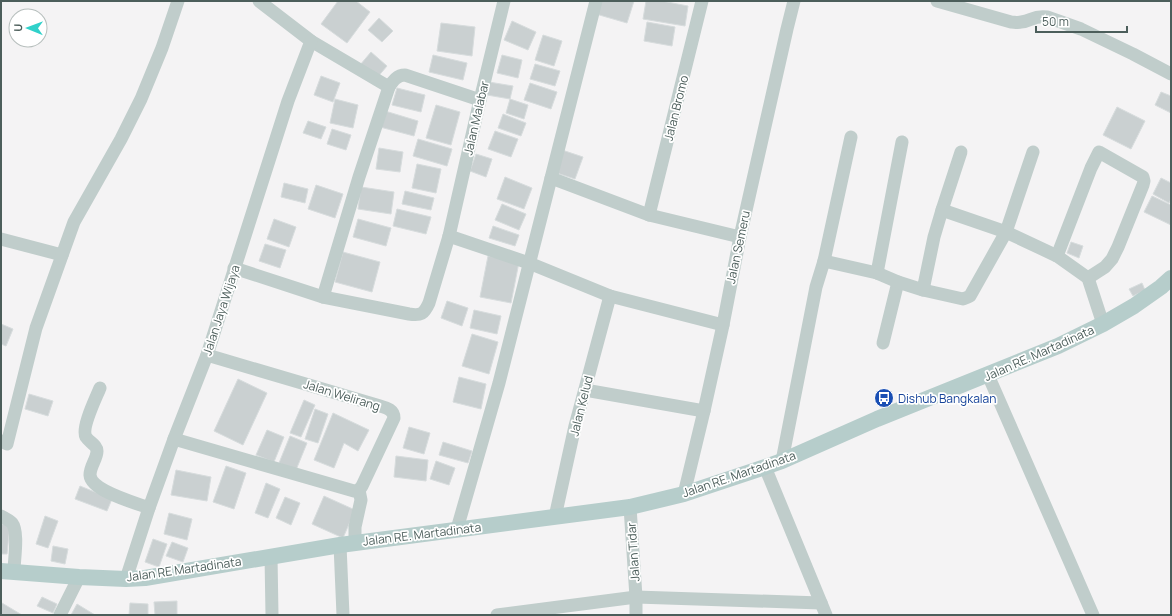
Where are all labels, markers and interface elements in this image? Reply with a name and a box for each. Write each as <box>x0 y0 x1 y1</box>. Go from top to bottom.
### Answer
north arrow <box>8 8 48 48</box>
scale bar <box>1036 8 1127 34</box>
text: 50 m <box>1042 13 1069 30</box>
text: U <box>10 24 25 32</box>
street label: Jalan Bromo <box>660 73 692 143</box>
street label: Jalan Malabar <box>459 79 493 157</box>
street label: Jalan Semeru <box>722 209 754 285</box>
street label: Jalan Jaya Wijaya <box>198 263 244 357</box>
street label: Jalan RE. Martadinata <box>981 321 1097 385</box>
street label: Jalan Kelud <box>565 374 597 438</box>
street label: Jalan Welirang <box>302 375 382 415</box>
bus stop icon: Dishub Bangkalan <box>873 387 895 409</box>
place label: Dishub Bangkalan <box>898 390 996 407</box>
street label: Jalan RE. Martadinata <box>680 447 798 501</box>
street label: Jalan RE. Martadinata <box>362 518 482 550</box>
street label: Jalan Tidar <box>622 521 644 582</box>
street label: Jalan RE Martadinata <box>125 553 243 585</box>

